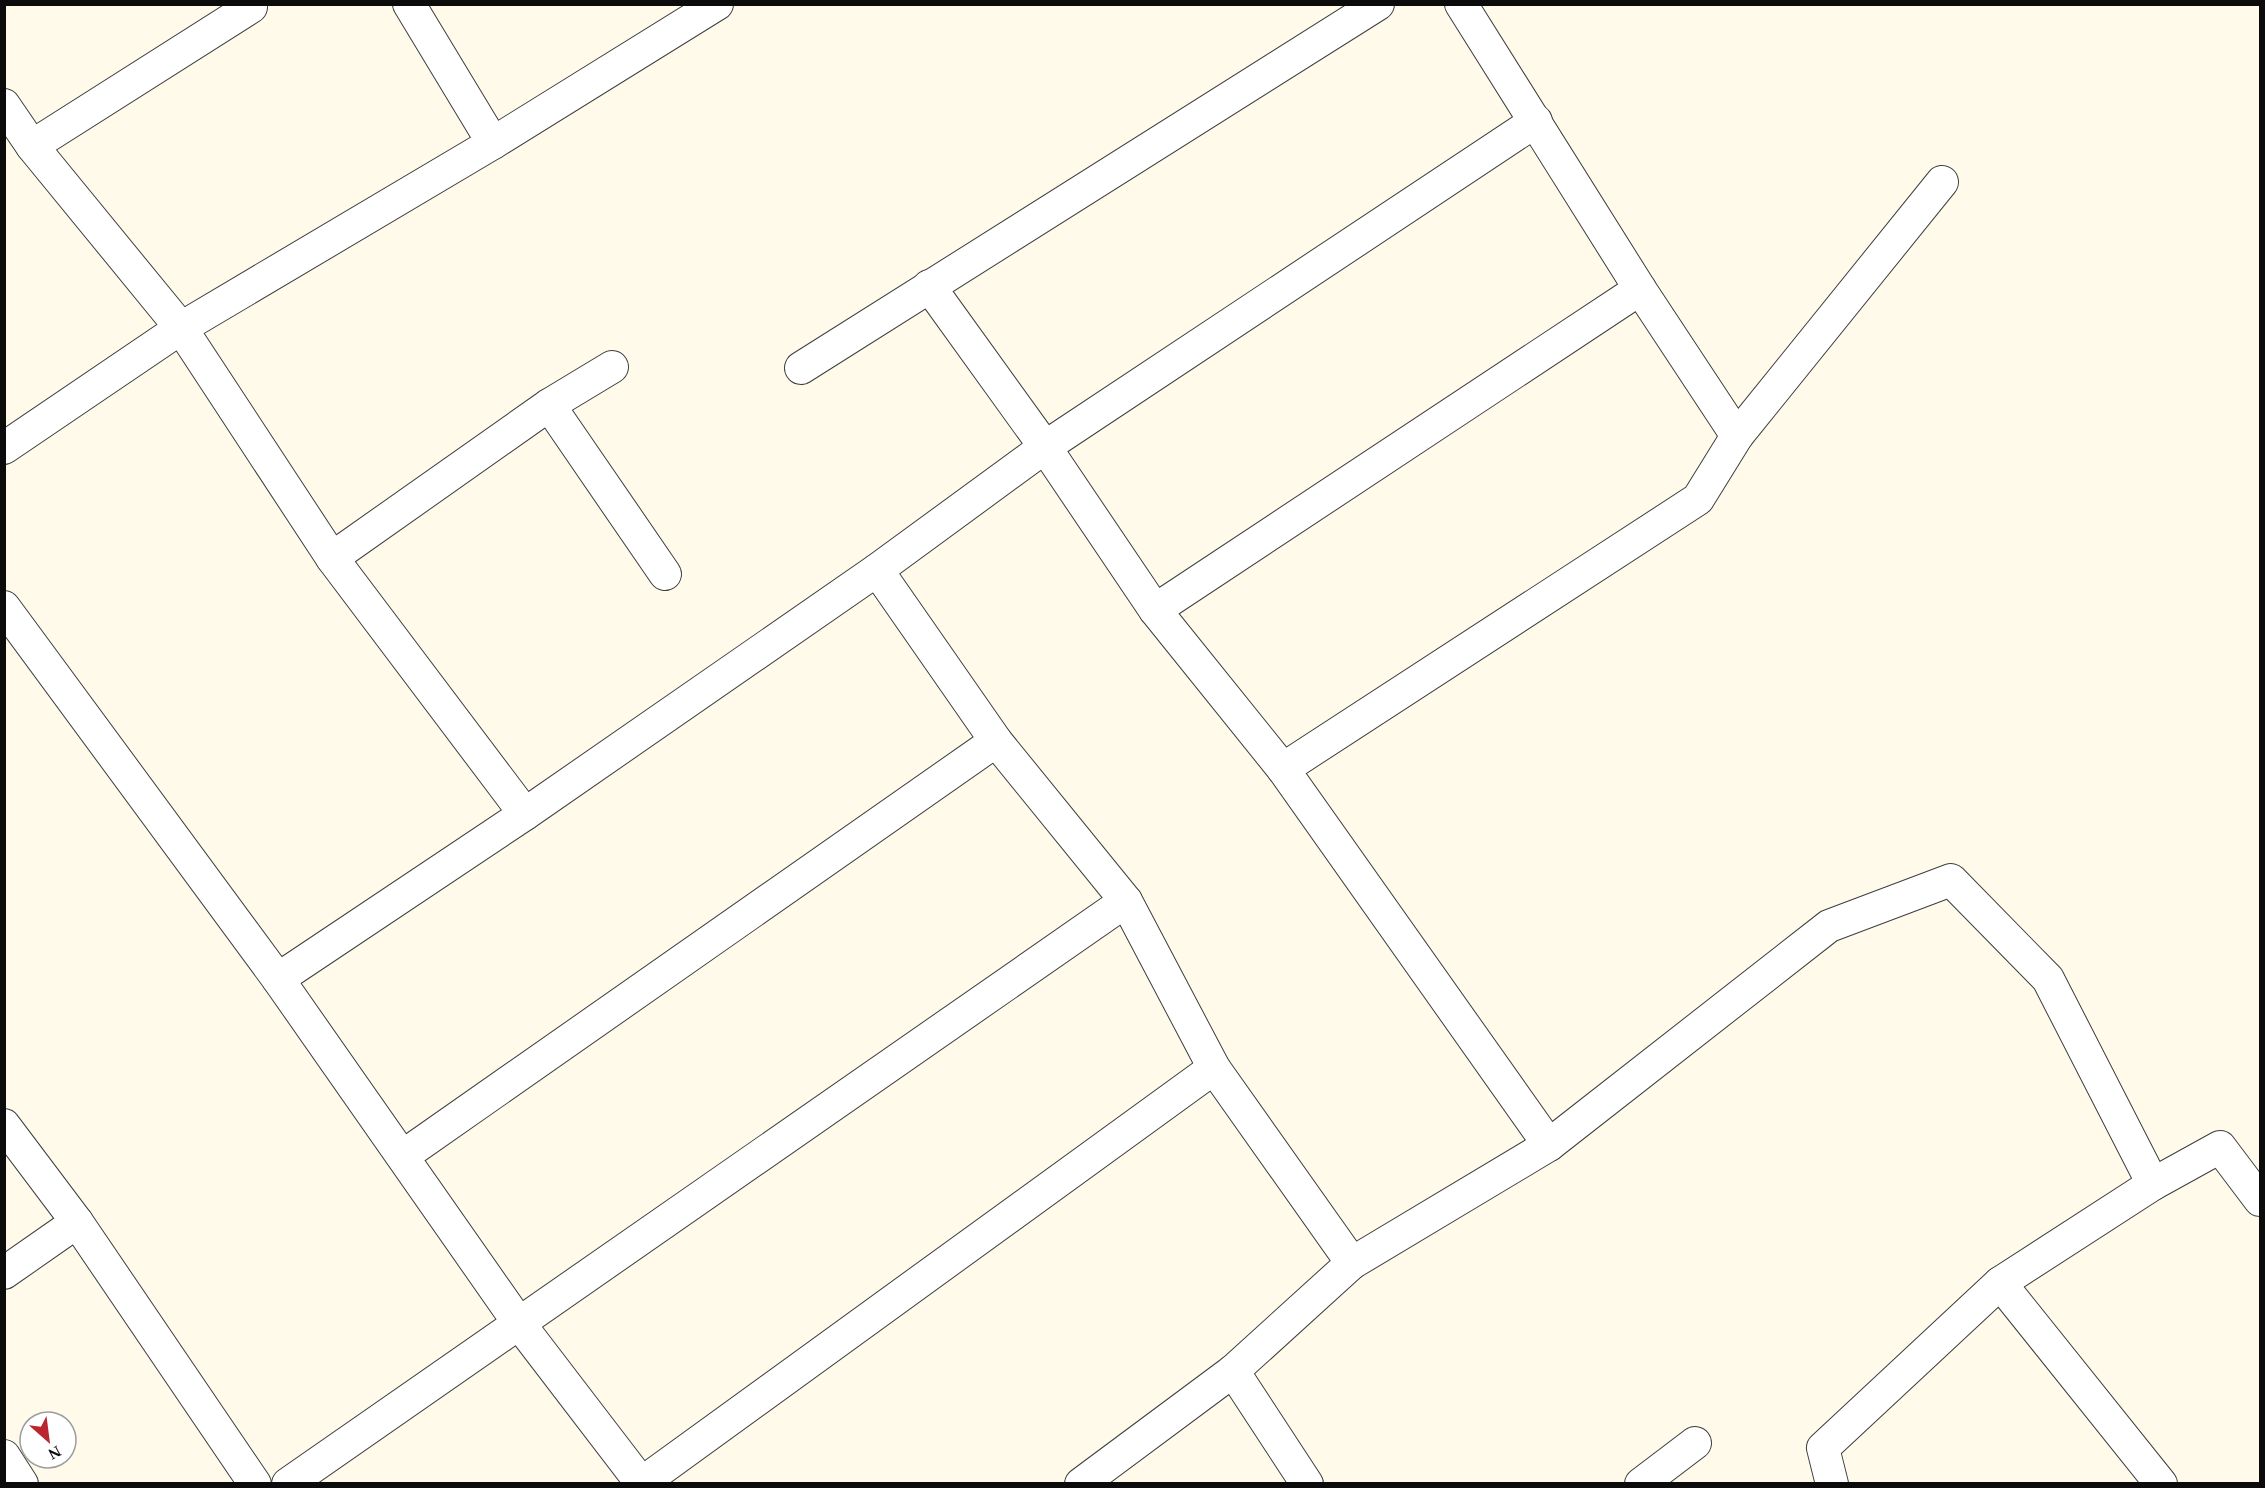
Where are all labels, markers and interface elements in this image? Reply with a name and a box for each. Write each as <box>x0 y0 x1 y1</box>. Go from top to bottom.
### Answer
north arrow <box>18 1410 78 1470</box>
text: N <box>45 1443 64 1463</box>

